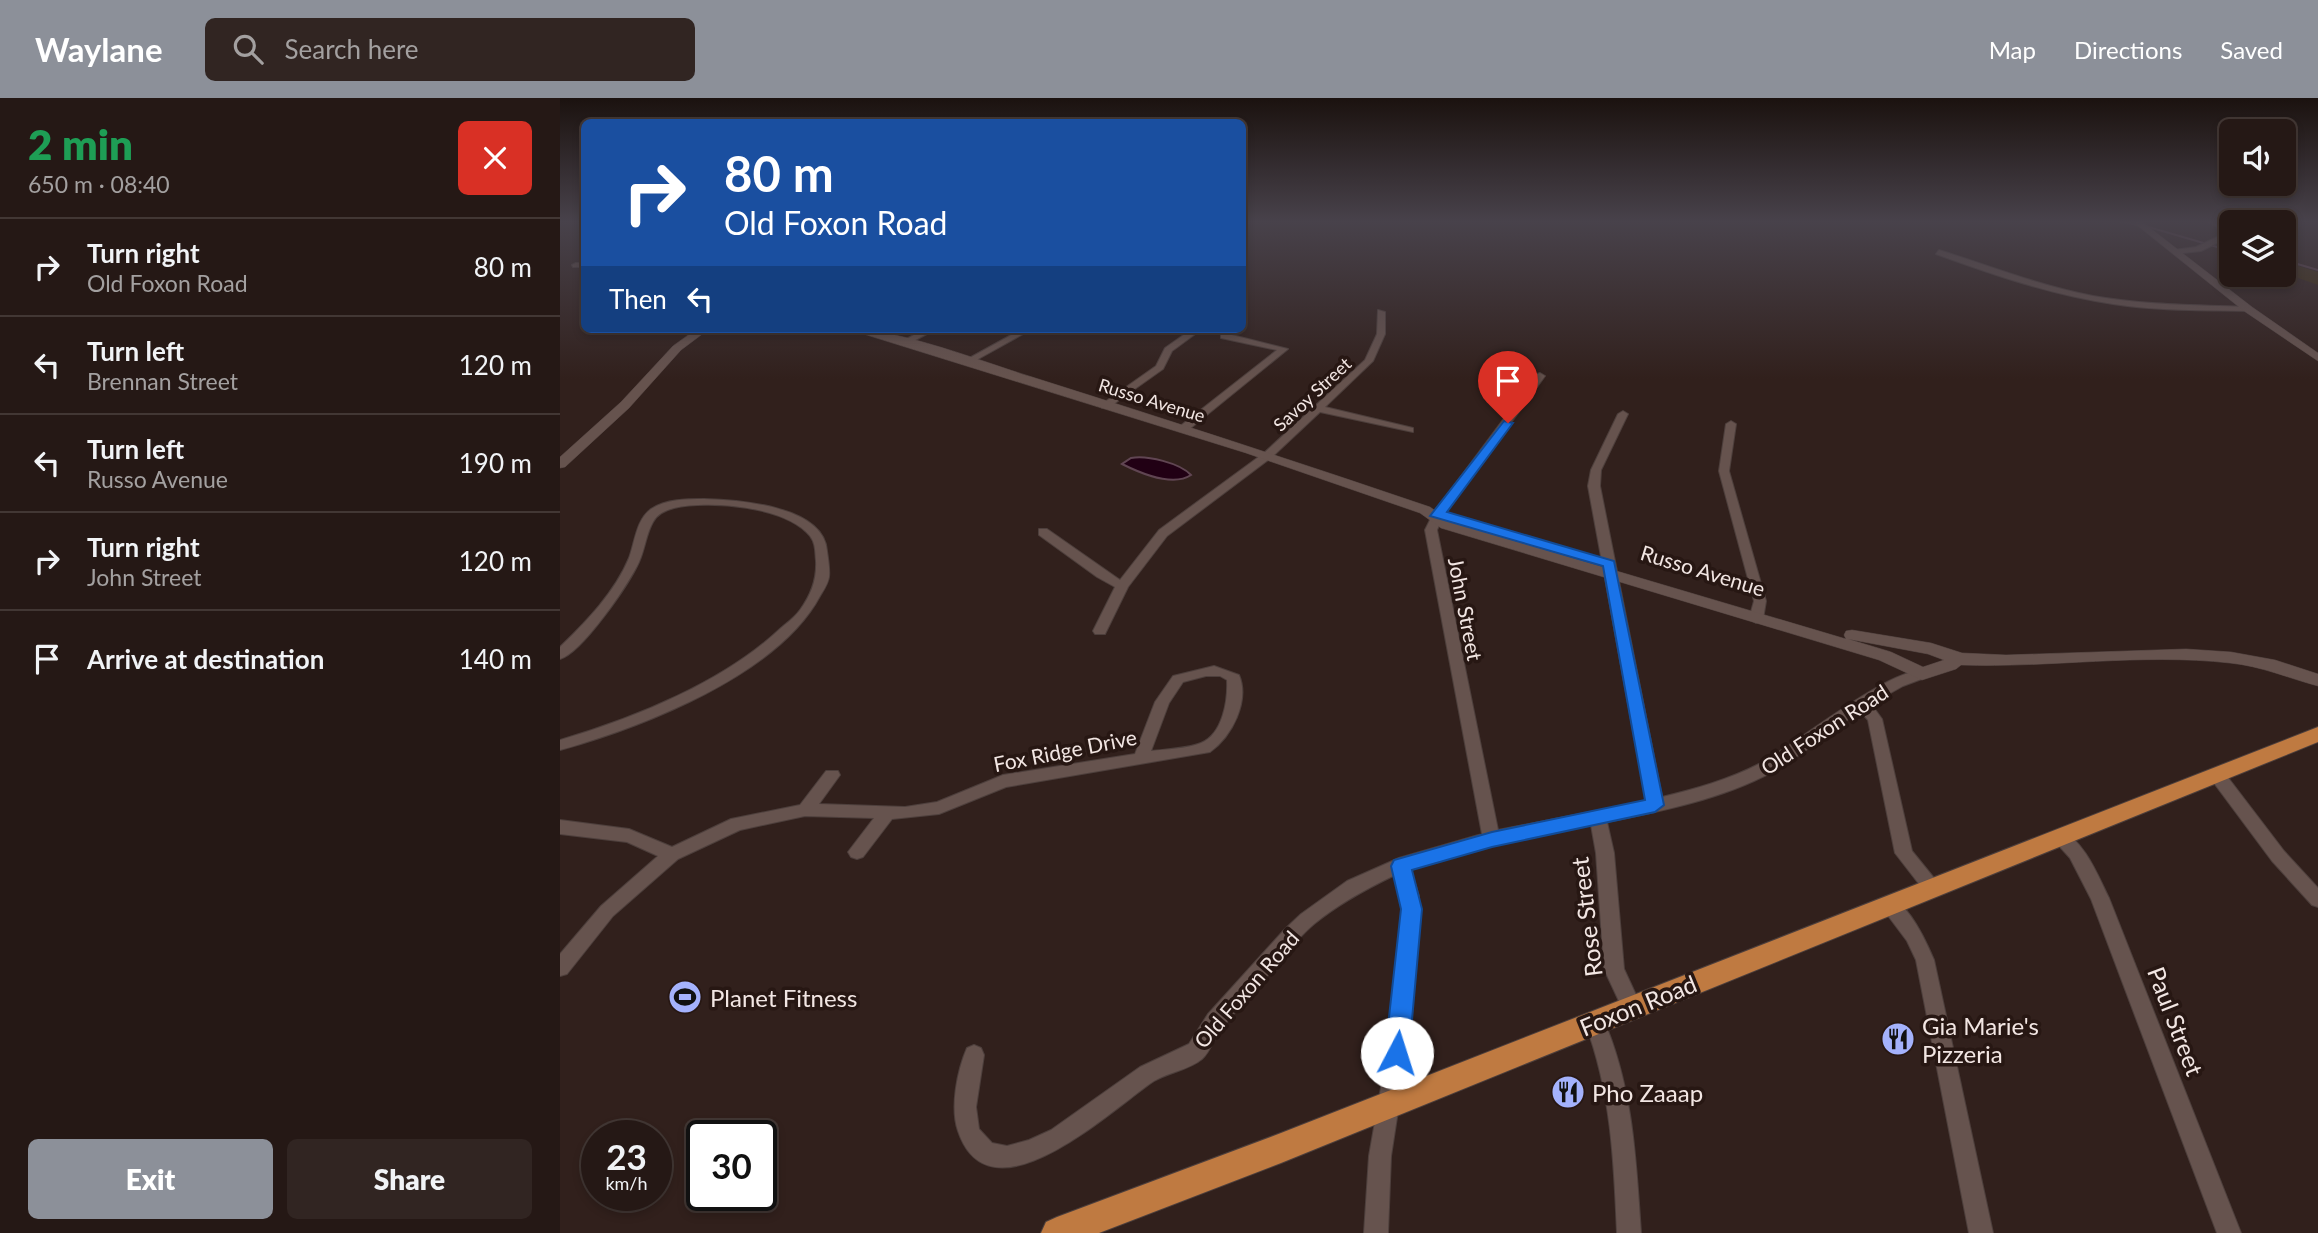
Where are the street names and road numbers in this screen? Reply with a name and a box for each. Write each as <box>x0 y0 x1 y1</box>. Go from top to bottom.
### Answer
street label: Savoy Street <box>1269 352 1356 436</box>
street label: Russo Avenue <box>1096 373 1208 427</box>
street label: Russo Avenue <box>1638 539 1768 601</box>
street label: John Street <box>1444 555 1488 663</box>
street label: Old Foxon Road <box>1756 679 1892 779</box>
street label: Fox Ridge Drive <box>991 724 1139 776</box>
street label: Rose Street <box>1564 855 1608 978</box>
street label: Old Foxon Road <box>1188 925 1304 1053</box>
street label: Paul Street <box>2142 962 2210 1080</box>
street label: Foxon Road <box>1575 968 1701 1042</box>

